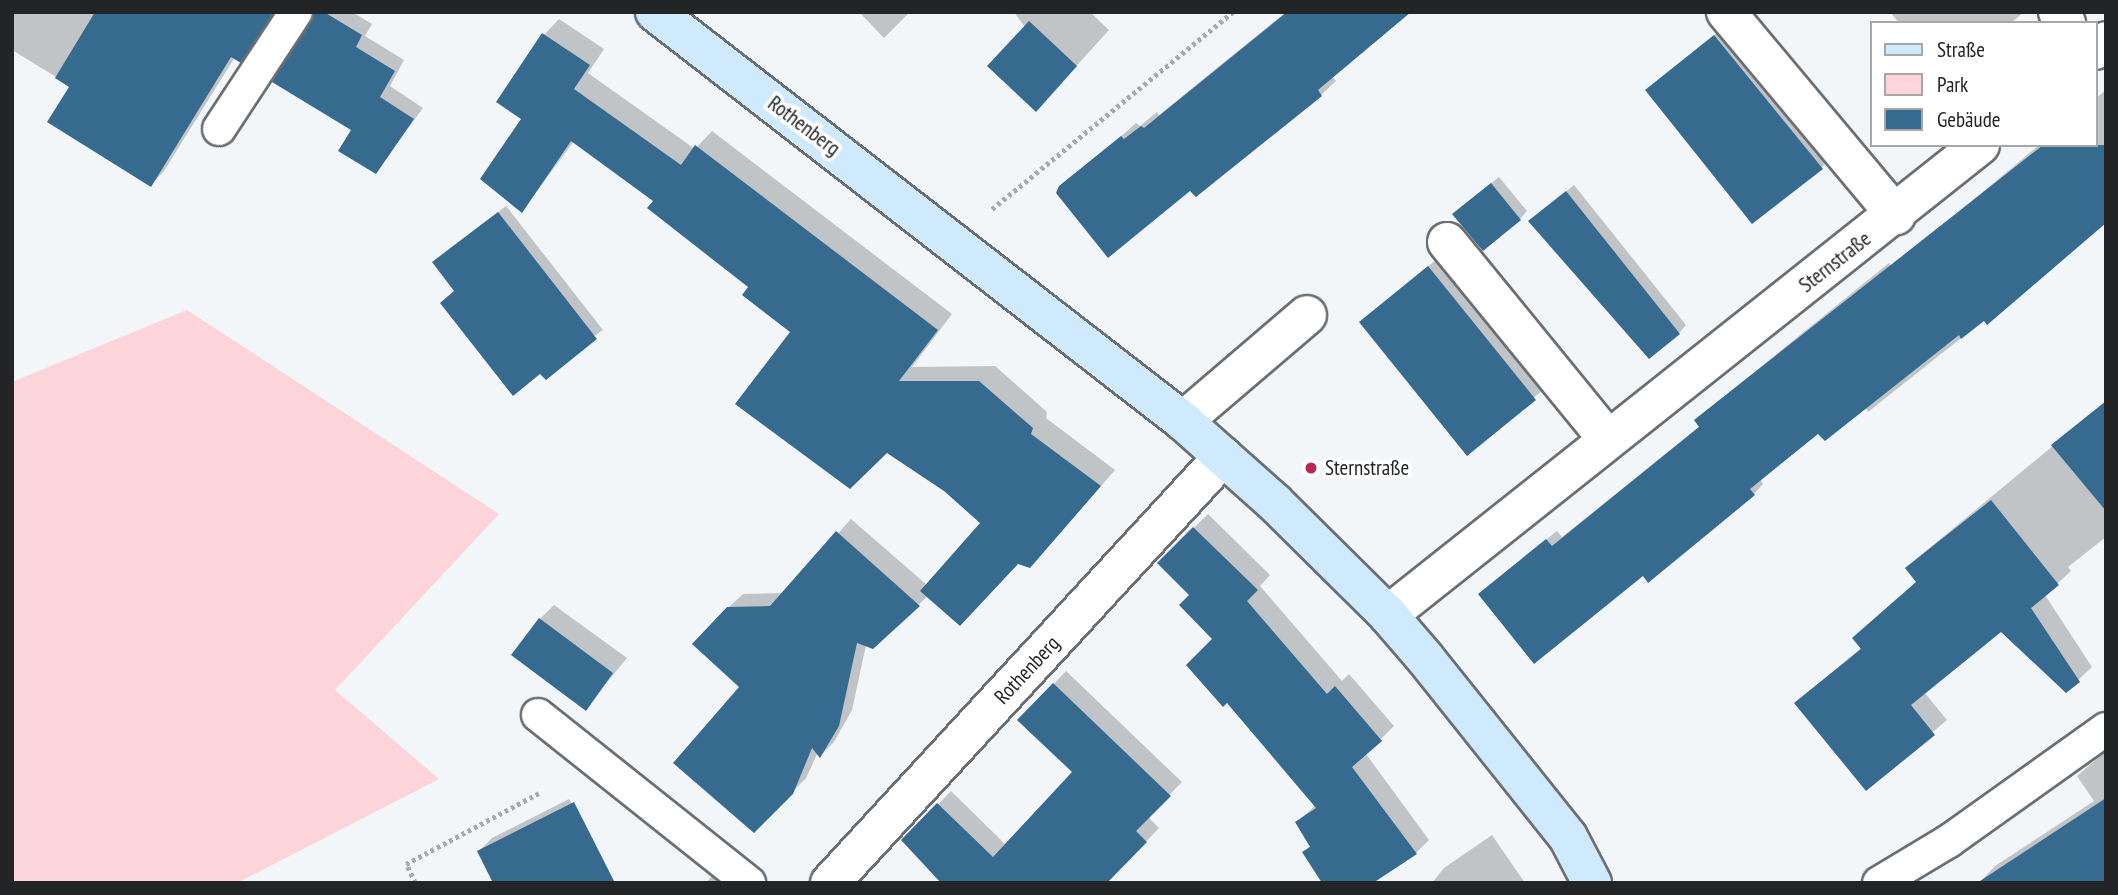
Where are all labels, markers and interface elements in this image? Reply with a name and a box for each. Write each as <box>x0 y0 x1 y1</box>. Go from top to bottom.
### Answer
legend <box>1870 21 2097 147</box>
text: Straße <box>1937 36 1985 63</box>
text: Park <box>1937 71 1968 98</box>
street label: Rothenberg <box>763 91 845 161</box>
text: Gebäude <box>1937 106 2000 133</box>
street label: Sternstraße <box>1794 226 1876 298</box>
place label: Sternstraße <box>1325 455 1409 481</box>
marker: Sternstraße <box>1303 460 1319 476</box>
street label: Rothenberg <box>989 631 1065 709</box>

